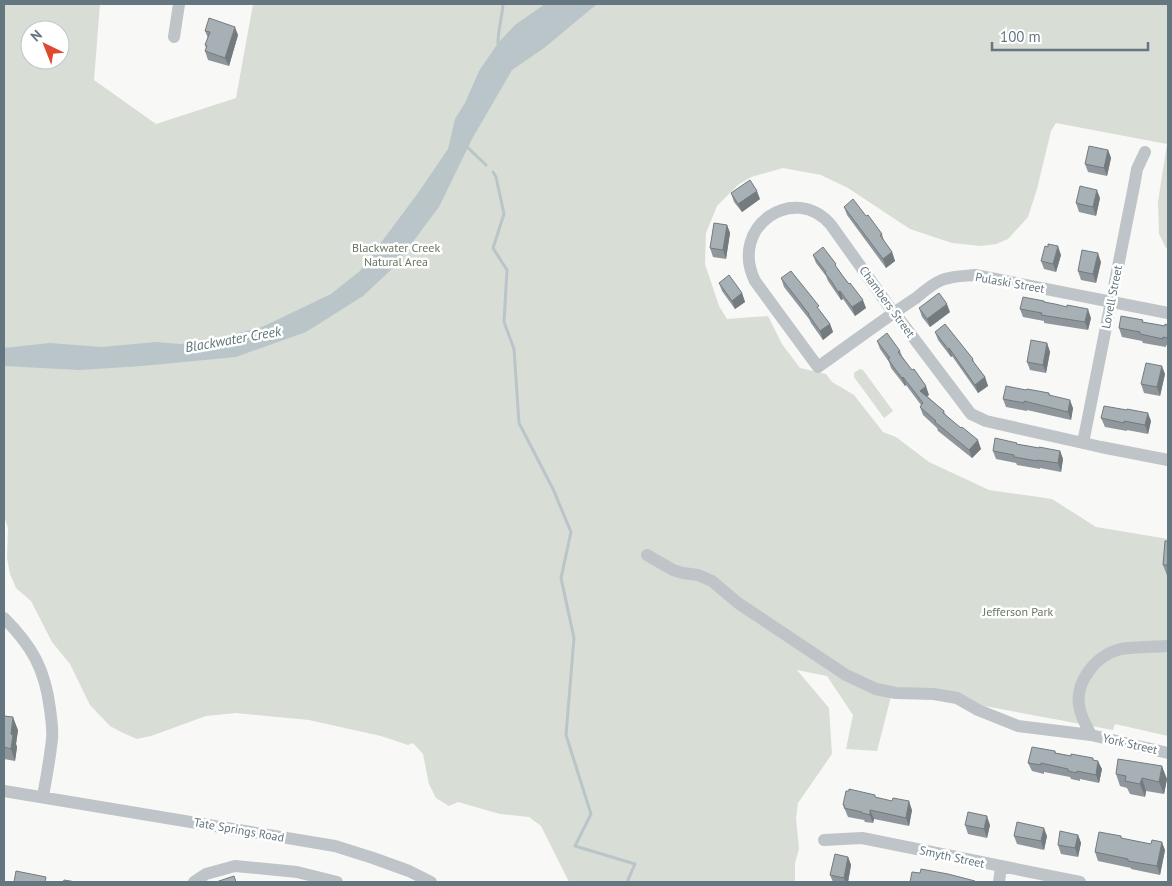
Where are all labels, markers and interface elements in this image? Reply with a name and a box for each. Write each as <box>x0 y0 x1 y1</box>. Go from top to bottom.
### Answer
north arrow <box>20 20 70 70</box>
scale bar <box>992 20 1148 52</box>
text: N <box>27 26 46 45</box>
text: 100 m <box>1000 27 1041 46</box>
park label: Blackwater Creek Natural Area <box>352 240 440 269</box>
street label: Chambers Street <box>856 263 918 340</box>
street label: Lovell Street <box>1098 264 1125 330</box>
street label: Pulaski Street <box>974 269 1046 296</box>
water label: Blackwater Creek <box>184 322 283 356</box>
park label: Jefferson Park <box>982 604 1054 619</box>
street label: York Street <box>1101 730 1159 757</box>
street label: Tate Springs Road <box>193 814 285 845</box>
street label: Smyth Street <box>918 842 986 871</box>

